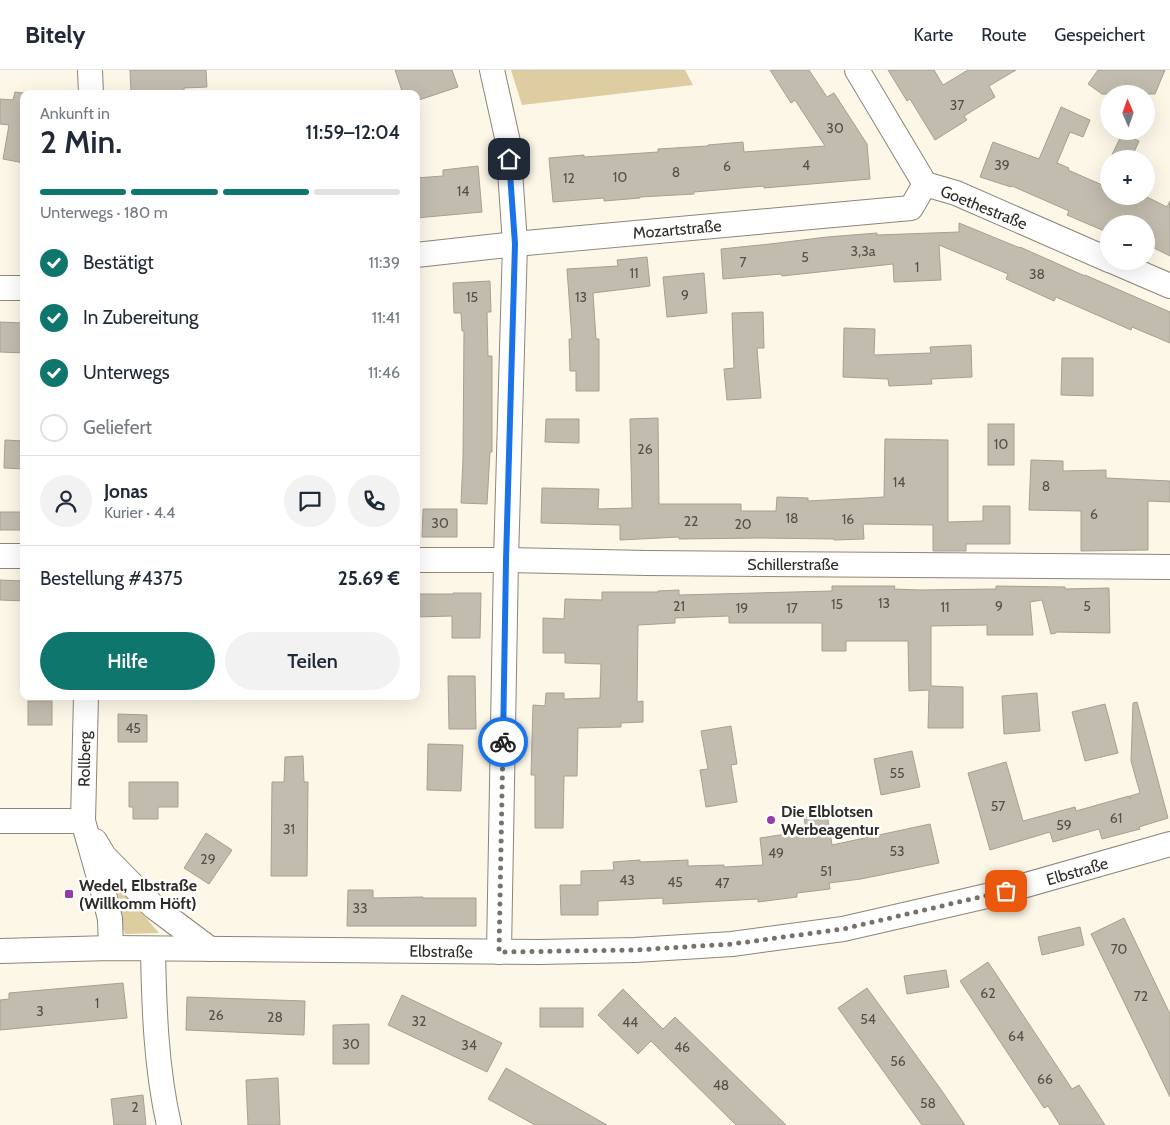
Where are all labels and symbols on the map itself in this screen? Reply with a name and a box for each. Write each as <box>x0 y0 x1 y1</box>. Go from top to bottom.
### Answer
north arrow <box>1100 85 1155 140</box>
house number: 37 <box>950 96 964 114</box>
house number: 30 <box>826 119 844 137</box>
pin <box>488 138 530 180</box>
house number: 4 <box>802 156 810 174</box>
house number: 39 <box>994 156 1010 174</box>
house number: 6 <box>723 157 731 175</box>
house number: 8 <box>672 163 680 181</box>
house number: 10 <box>613 168 627 186</box>
house number: 12 <box>563 169 575 187</box>
street label: Goethestraße <box>938 181 1030 233</box>
house number: 14 <box>457 182 469 200</box>
street label: Mozartstraße <box>632 216 722 243</box>
house number: 3,3a <box>851 242 876 260</box>
house number: 5 <box>801 248 809 266</box>
house number: 7 <box>739 253 747 271</box>
house number: 1 <box>915 258 919 276</box>
house number: 11 <box>629 264 639 282</box>
house number: 38 <box>1029 265 1045 283</box>
house number: 9 <box>681 286 689 304</box>
house number: 15 <box>466 288 478 306</box>
house number: 13 <box>575 288 587 306</box>
house number: 10 <box>994 435 1008 453</box>
house number: 26 <box>637 440 653 458</box>
house number: 14 <box>893 473 905 491</box>
house number: 8 <box>1042 477 1050 495</box>
house number: 6 <box>1090 505 1098 523</box>
house number: 18 <box>785 509 799 527</box>
house number: 16 <box>842 510 854 528</box>
house number: 22 <box>684 512 698 530</box>
house number: 30 <box>431 514 449 532</box>
house number: 20 <box>734 515 752 533</box>
street label: Schillerstraße <box>747 555 839 574</box>
house number: 13 <box>878 594 890 612</box>
house number: 15 <box>831 595 843 613</box>
house number: 21 <box>673 597 685 615</box>
house number: 9 <box>995 597 1003 615</box>
house number: 5 <box>1083 597 1091 615</box>
house number: 11 <box>940 598 950 616</box>
house number: 19 <box>736 599 748 617</box>
house number: 17 <box>786 599 798 617</box>
courier <box>478 717 528 767</box>
house number: 45 <box>125 719 141 737</box>
street label: Rollberg <box>75 730 95 787</box>
house number: 55 <box>889 764 905 782</box>
house number: 57 <box>991 797 1005 815</box>
place label: Die Elblotsen Werbeagentur <box>781 802 880 839</box>
house number: 61 <box>1110 809 1122 827</box>
marker: Die Elblotsen Werbeagentur <box>765 814 777 826</box>
house number: 59 <box>1056 816 1072 834</box>
house number: 31 <box>283 820 295 838</box>
house number: 53 <box>889 842 905 860</box>
house number: 49 <box>768 844 784 862</box>
house number: 29 <box>200 850 216 868</box>
street label: Elbstraße <box>1044 854 1110 889</box>
house number: 51 <box>820 862 832 880</box>
pin <box>985 870 1027 912</box>
house number: 43 <box>619 871 635 889</box>
house number: 45 <box>667 873 683 891</box>
house number: 47 <box>714 874 730 892</box>
place label: Wedel, Elbstraße (Willkomm Höft) <box>79 876 197 913</box>
marker: Wedel, Elbstraße (Willkomm Höft) <box>63 888 75 900</box>
house number: 33 <box>352 899 368 917</box>
house number: 70 <box>1111 940 1128 958</box>
street label: Elbstraße <box>409 941 473 962</box>
house number: 62 <box>980 984 996 1002</box>
house number: 72 <box>1134 987 1148 1005</box>
house number: 1 <box>95 994 99 1012</box>
house number: 3 <box>36 1002 44 1020</box>
house number: 26 <box>208 1006 224 1024</box>
house number: 28 <box>267 1008 283 1026</box>
house number: 54 <box>860 1010 876 1028</box>
house number: 32 <box>412 1012 426 1030</box>
house number: 44 <box>622 1013 638 1031</box>
house number: 64 <box>1008 1027 1024 1045</box>
house number: 30 <box>342 1035 360 1053</box>
house number: 34 <box>461 1036 477 1054</box>
house number: 46 <box>674 1038 690 1056</box>
house number: 56 <box>890 1052 906 1070</box>
house number: 66 <box>1037 1070 1053 1088</box>
house number: 48 <box>713 1076 729 1094</box>
house number: 58 <box>920 1094 936 1112</box>
house number: 2 <box>131 1098 139 1116</box>

